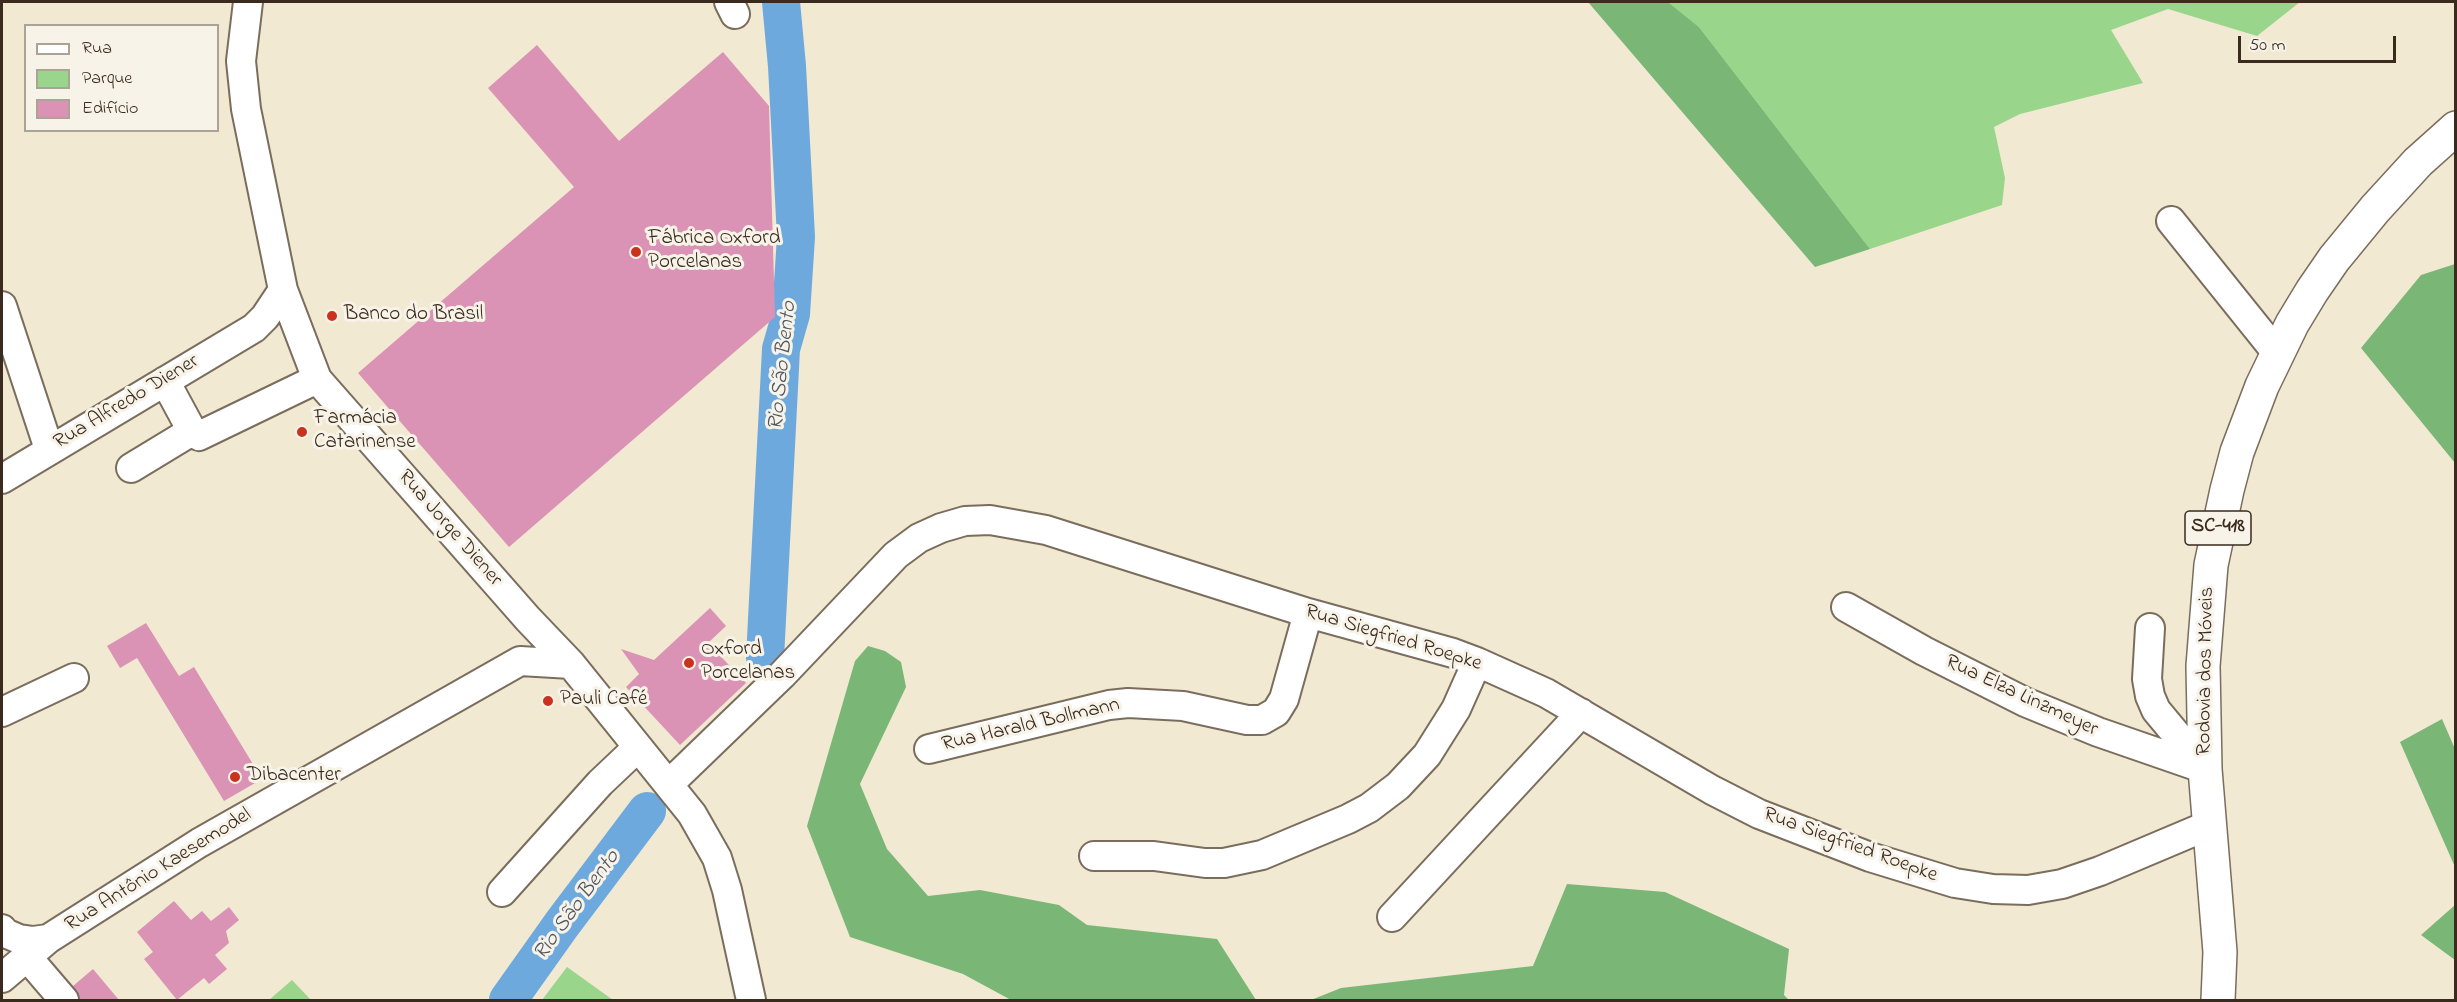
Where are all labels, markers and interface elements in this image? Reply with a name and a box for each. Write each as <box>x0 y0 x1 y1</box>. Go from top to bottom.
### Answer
legend <box>24 24 219 132</box>
scale bar <box>2241 24 2398 62</box>
text: 50 m <box>2249 33 2286 59</box>
text: Rua <box>82 36 112 62</box>
text: Parque <box>82 66 132 92</box>
text: Edifício <box>82 96 138 122</box>
place label: Fábrica Oxford Porcelanas <box>648 227 780 277</box>
marker: Fábrica Oxford Porcelanas <box>629 245 643 259</box>
water label: Rio São Bento <box>764 300 804 432</box>
place label: Banco do Brasil <box>344 303 483 329</box>
marker: Banco do Brasil <box>325 309 339 323</box>
street label: Rua Alfredo Diener <box>50 350 204 456</box>
place label: Farmácia Catarinense <box>314 407 416 457</box>
marker: Farmácia Catarinense <box>295 425 309 439</box>
street label: Rua Jorge Diener <box>391 465 507 593</box>
road number: SC-418 <box>2185 511 2251 545</box>
street label: Rodovia dos Móveis <box>2193 586 2221 756</box>
street label: Rua Siegfried Roepke <box>1302 600 1484 678</box>
place label: Oxford Porcelanas <box>701 638 795 688</box>
street label: Rua Elza Linzmeyer <box>1941 651 2101 743</box>
marker: Oxford Porcelanas <box>682 656 696 670</box>
place label: Pauli Café <box>560 688 648 714</box>
street label: Rua Harald Bollmann <box>940 693 1122 759</box>
marker: Pauli Café <box>541 694 555 708</box>
place label: Dibacenter <box>247 764 341 790</box>
marker: Dibacenter <box>228 770 242 784</box>
street label: Rua Antônio Kaesemodel <box>61 803 257 939</box>
street label: Rua Siegfried Roepke <box>1759 803 1941 889</box>
water label: Rio São Bento <box>529 846 627 966</box>

